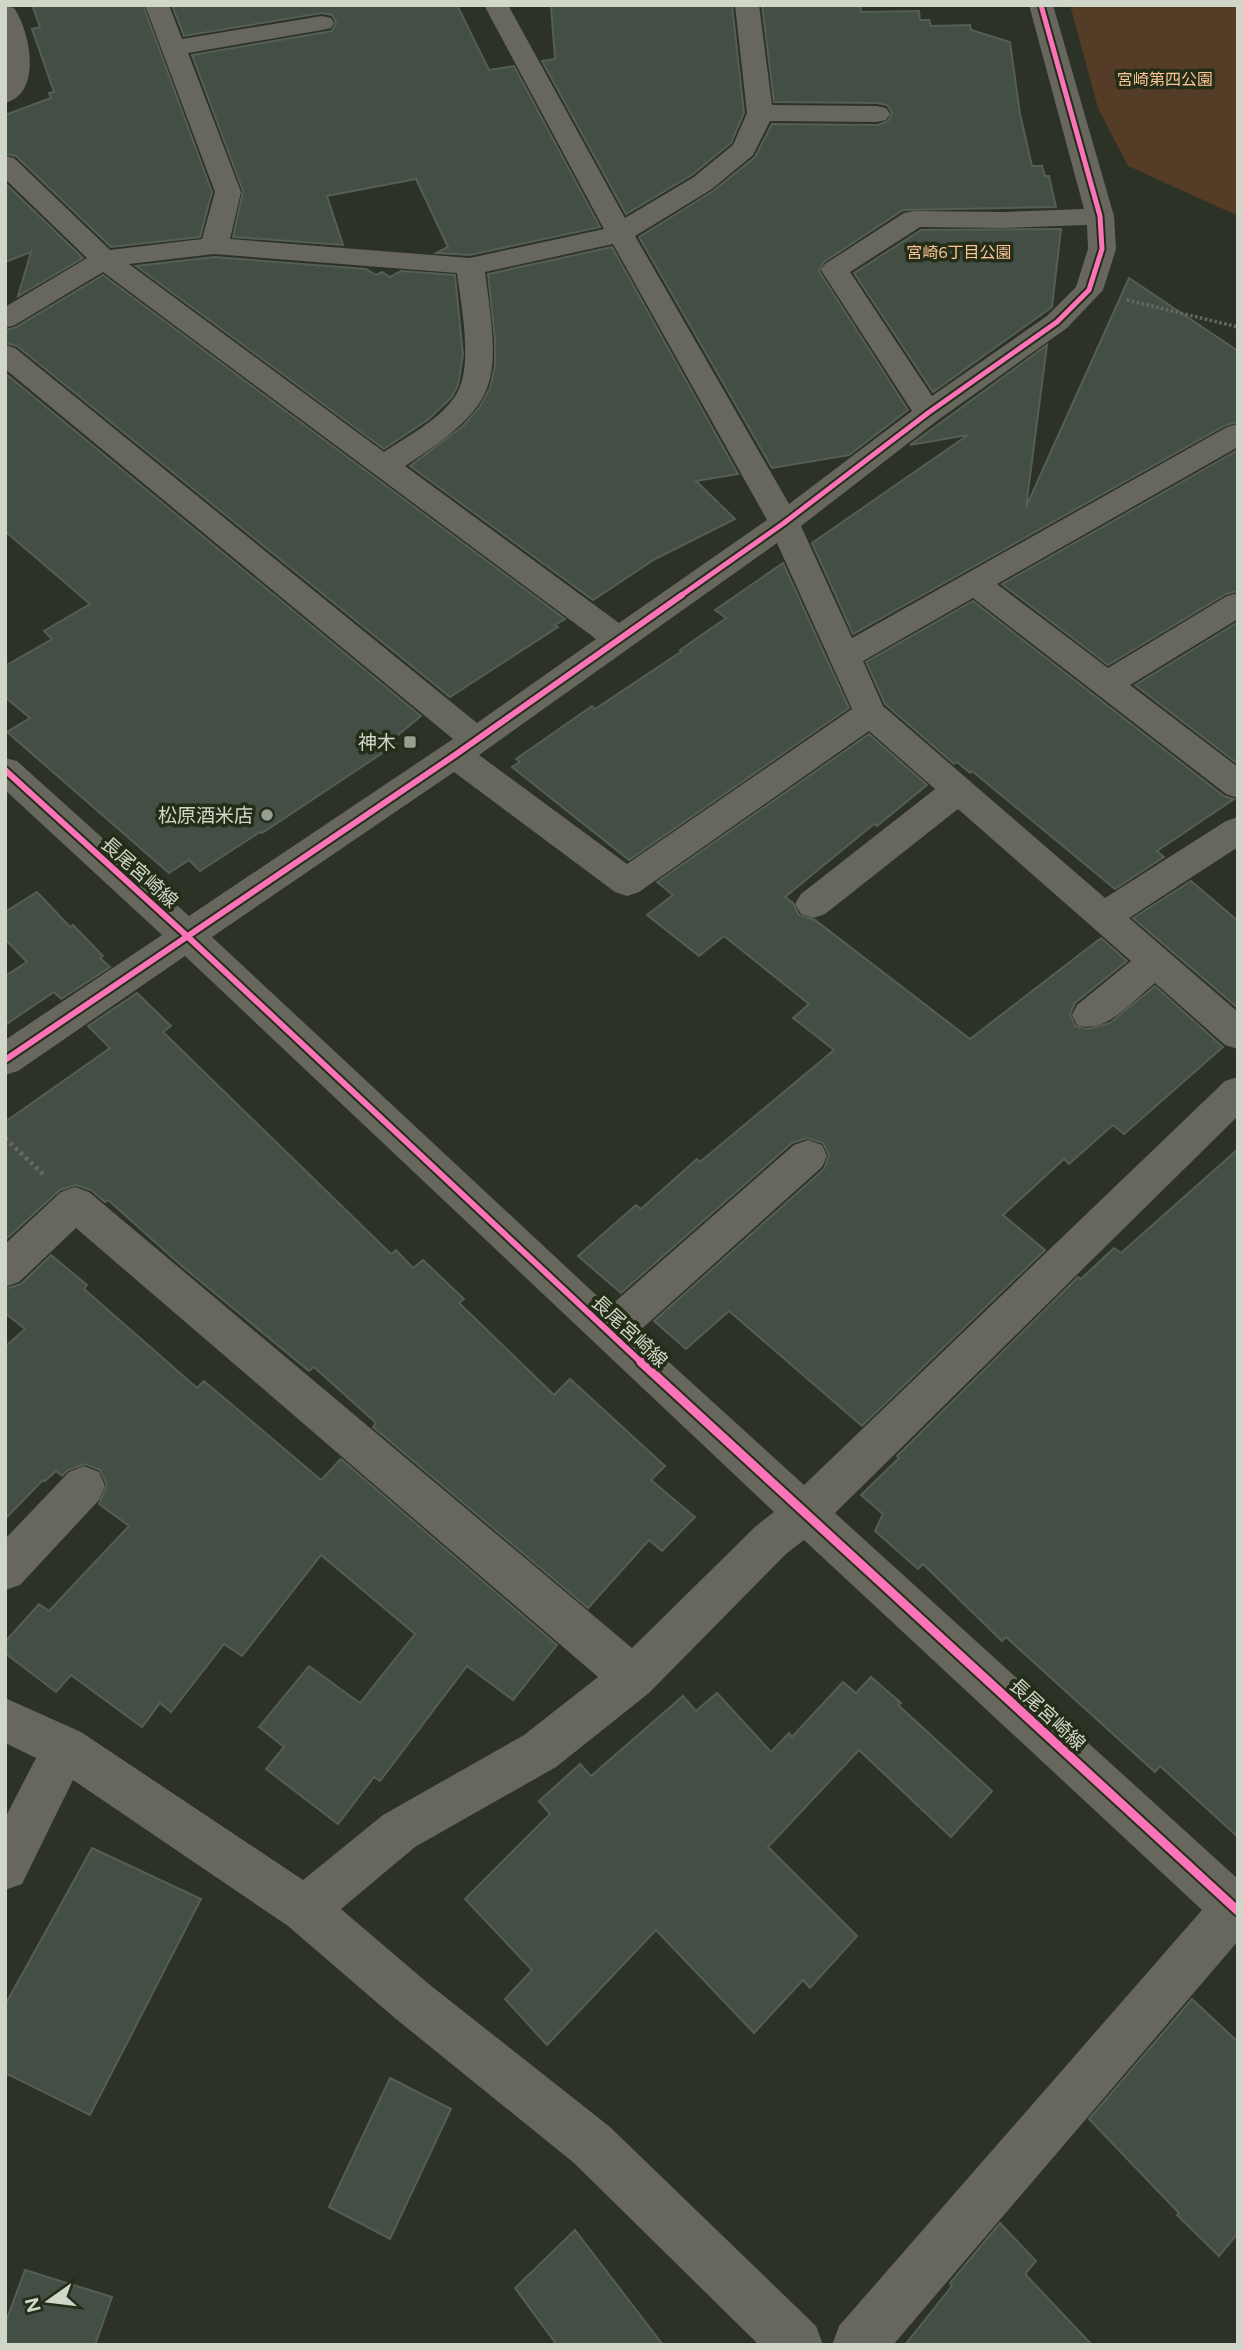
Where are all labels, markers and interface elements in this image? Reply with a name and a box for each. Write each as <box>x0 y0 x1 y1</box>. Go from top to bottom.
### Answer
park label: 宮崎第四公園 <box>1117 70 1213 89</box>
park label: 宮崎6丁目公園 <box>906 243 1012 262</box>
place label: 神木 <box>358 731 396 754</box>
marker: 神木 <box>402 734 418 750</box>
place label: 松原酒米店 <box>158 804 253 827</box>
marker: 松原酒米店 <box>259 807 275 823</box>
street label: 長尾宮崎線 <box>97 832 183 913</box>
street label: 長尾宮崎線 <box>587 1291 672 1372</box>
street label: 長尾宮崎線 <box>1005 1674 1090 1755</box>
north arrow <box>14 2266 84 2336</box>
text: N <box>20 2295 46 2315</box>

